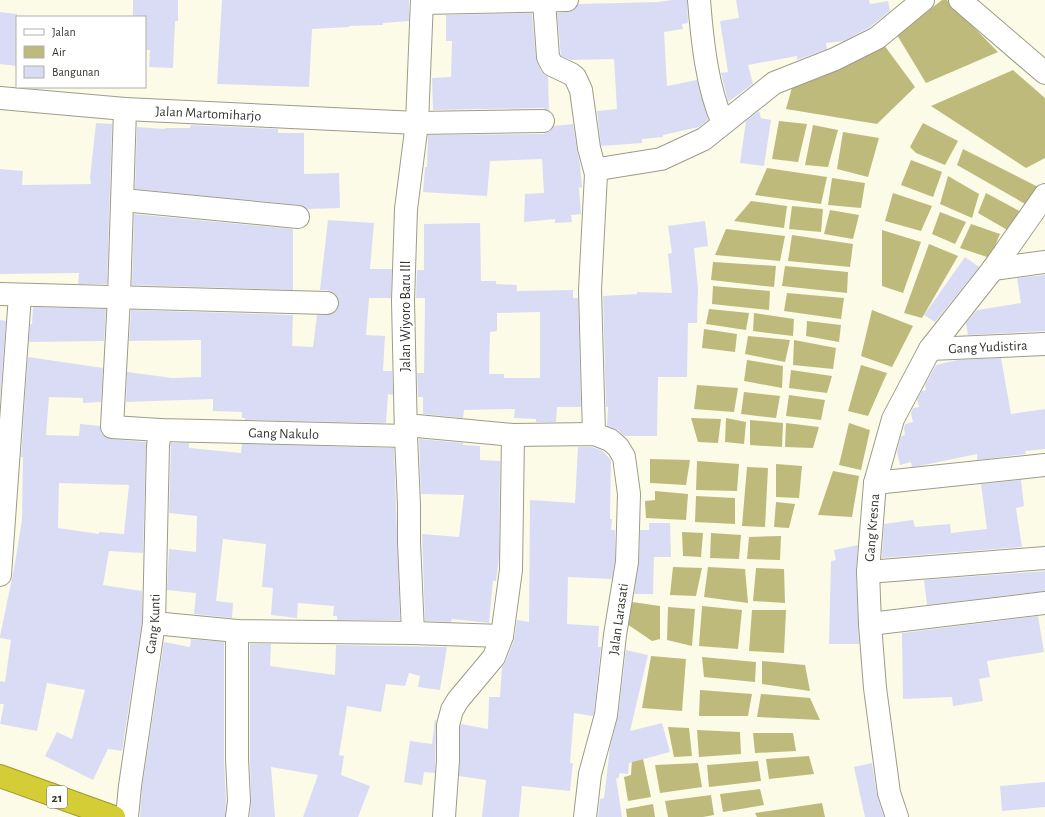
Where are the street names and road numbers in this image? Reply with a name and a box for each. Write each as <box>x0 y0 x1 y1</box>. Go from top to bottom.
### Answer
street label: Jalan Martomiharjo <box>155 104 262 124</box>
street label: Jalan Wiyoro Baru III <box>399 260 413 372</box>
street label: Gang Yudistira <box>948 339 1028 356</box>
street label: Gang Nakulo <box>248 426 319 442</box>
street label: Gang Kresna <box>863 493 882 562</box>
street label: Jalan Larasati <box>607 582 631 656</box>
street label: Gang Kunti <box>144 594 163 655</box>
road number: 21 <box>47 786 67 808</box>

